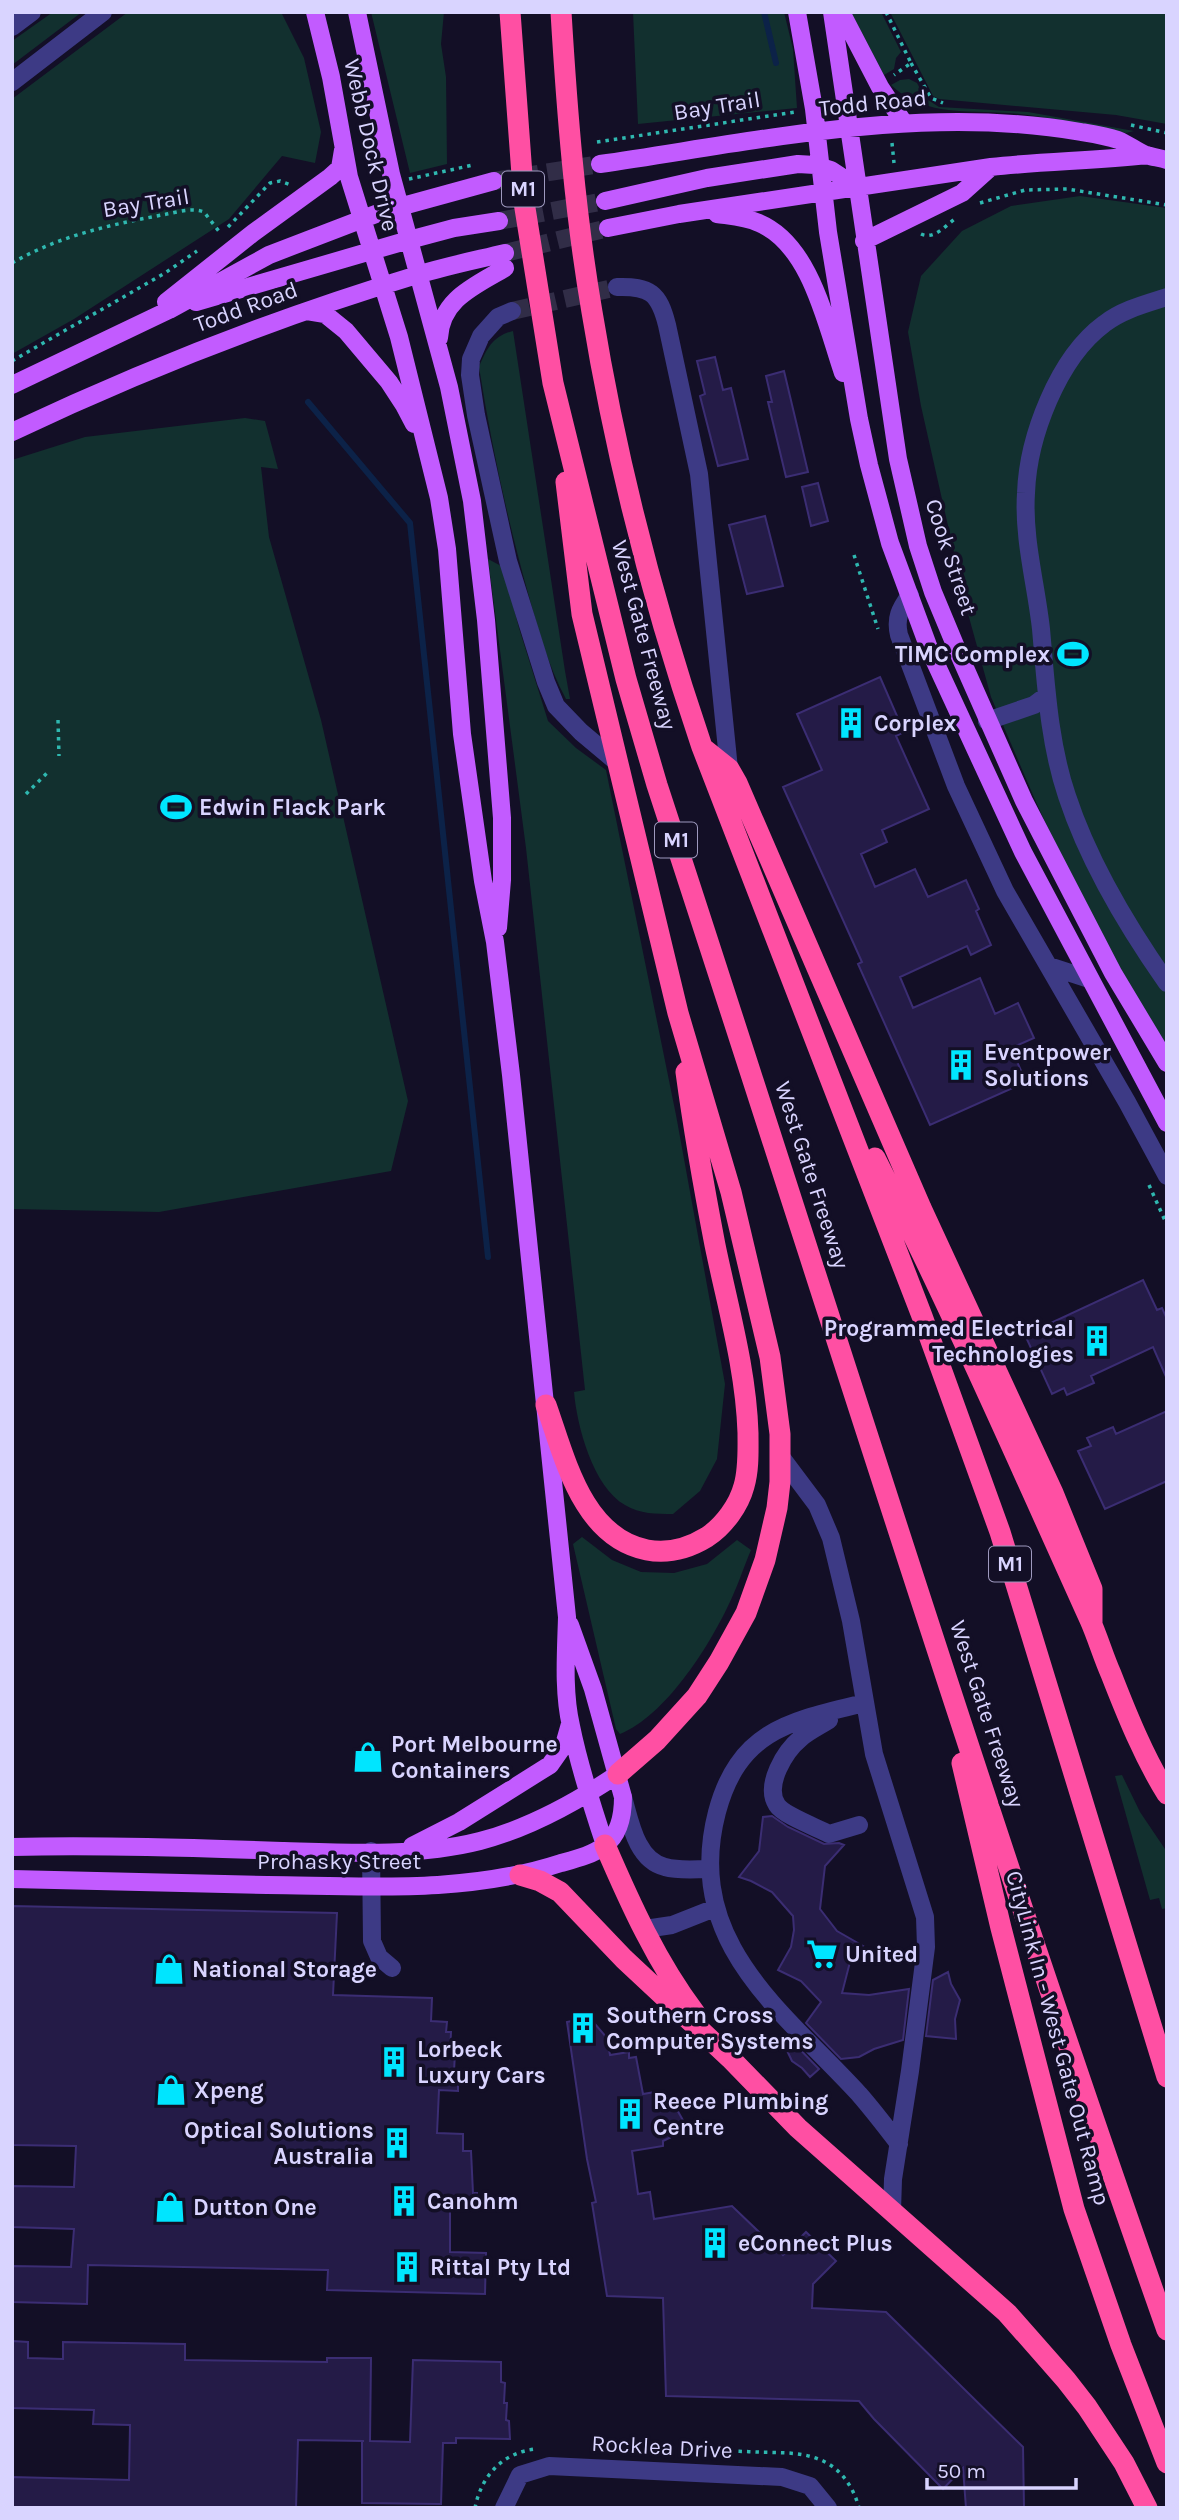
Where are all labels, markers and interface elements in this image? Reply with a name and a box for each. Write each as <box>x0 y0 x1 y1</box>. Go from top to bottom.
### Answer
street label: Webb Dock Drive <box>338 56 404 234</box>
street label: Todd Road <box>818 84 928 122</box>
street label: Bay Trail <box>672 86 762 126</box>
road number: M1 <box>502 172 544 206</box>
street label: Bay Trail <box>101 183 191 223</box>
street label: Todd Road <box>191 276 301 338</box>
street label: Cook Street <box>919 495 983 619</box>
street label: West Gate Freeway <box>606 537 682 733</box>
sports icon: TIMC Complex <box>1056 637 1090 671</box>
place label: TIMC Complex <box>895 641 1050 668</box>
building icon: Corplex <box>834 706 868 740</box>
place label: Corplex <box>874 710 957 737</box>
sports icon: Edwin Flack Park <box>159 790 193 824</box>
place label: Edwin Flack Park <box>199 794 386 821</box>
road number: M1 <box>655 822 697 858</box>
place label: Eventpower Solutions <box>984 1039 1111 1092</box>
building icon: Eventpower Solutions <box>944 1048 978 1082</box>
street label: West Gate Freeway <box>769 1078 855 1272</box>
place label: Programmed Electrical Technologies <box>824 1315 1074 1368</box>
building icon: Programmed Electrical Technologies <box>1080 1324 1114 1358</box>
road number: M1 <box>989 1546 1031 1582</box>
street label: West Gate Freeway <box>944 1617 1030 1811</box>
place label: Port Melbourne Containers <box>391 1731 558 1784</box>
shop icon: Port Melbourne Containers <box>351 1740 385 1774</box>
street label: Prohasky Street <box>257 1848 421 1875</box>
street label: CityLink In - West Gate Out Ramp <box>1000 1868 1116 2208</box>
supermarket icon: United <box>805 1937 839 1971</box>
place label: United <box>845 1941 918 1968</box>
shop icon: National Storage <box>152 1952 186 1986</box>
place label: National Storage <box>192 1956 377 1983</box>
place label: Southern Cross Computer Systems <box>606 2002 814 2055</box>
building icon: Southern Cross Computer Systems <box>566 2011 600 2045</box>
place label: Lorbeck Luxury Cars <box>417 2036 546 2089</box>
building icon: Lorbeck Luxury Cars <box>377 2045 411 2079</box>
shop icon: Xpeng <box>154 2073 188 2107</box>
place label: Xpeng <box>194 2077 264 2104</box>
place label: Reece Plumbing Centre <box>653 2088 828 2141</box>
building icon: Reece Plumbing Centre <box>613 2097 647 2131</box>
place label: Optical Solutions Australia <box>184 2117 374 2170</box>
building icon: Optical Solutions Australia <box>380 2126 414 2160</box>
building icon: Canohm <box>387 2184 421 2218</box>
place label: Canohm <box>427 2188 519 2215</box>
shop icon: Dutton One <box>153 2190 187 2224</box>
place label: Dutton One <box>193 2194 317 2221</box>
building icon: eConnect Plus <box>698 2226 732 2260</box>
place label: eConnect Plus <box>738 2230 893 2257</box>
building icon: Rittal Pty Ltd <box>390 2250 424 2284</box>
place label: Rittal Pty Ltd <box>430 2254 571 2281</box>
street label: Rocklea Drive <box>591 2430 733 2464</box>
scale bar <box>927 2446 1076 2490</box>
text: 50 m <box>937 2459 986 2483</box>

